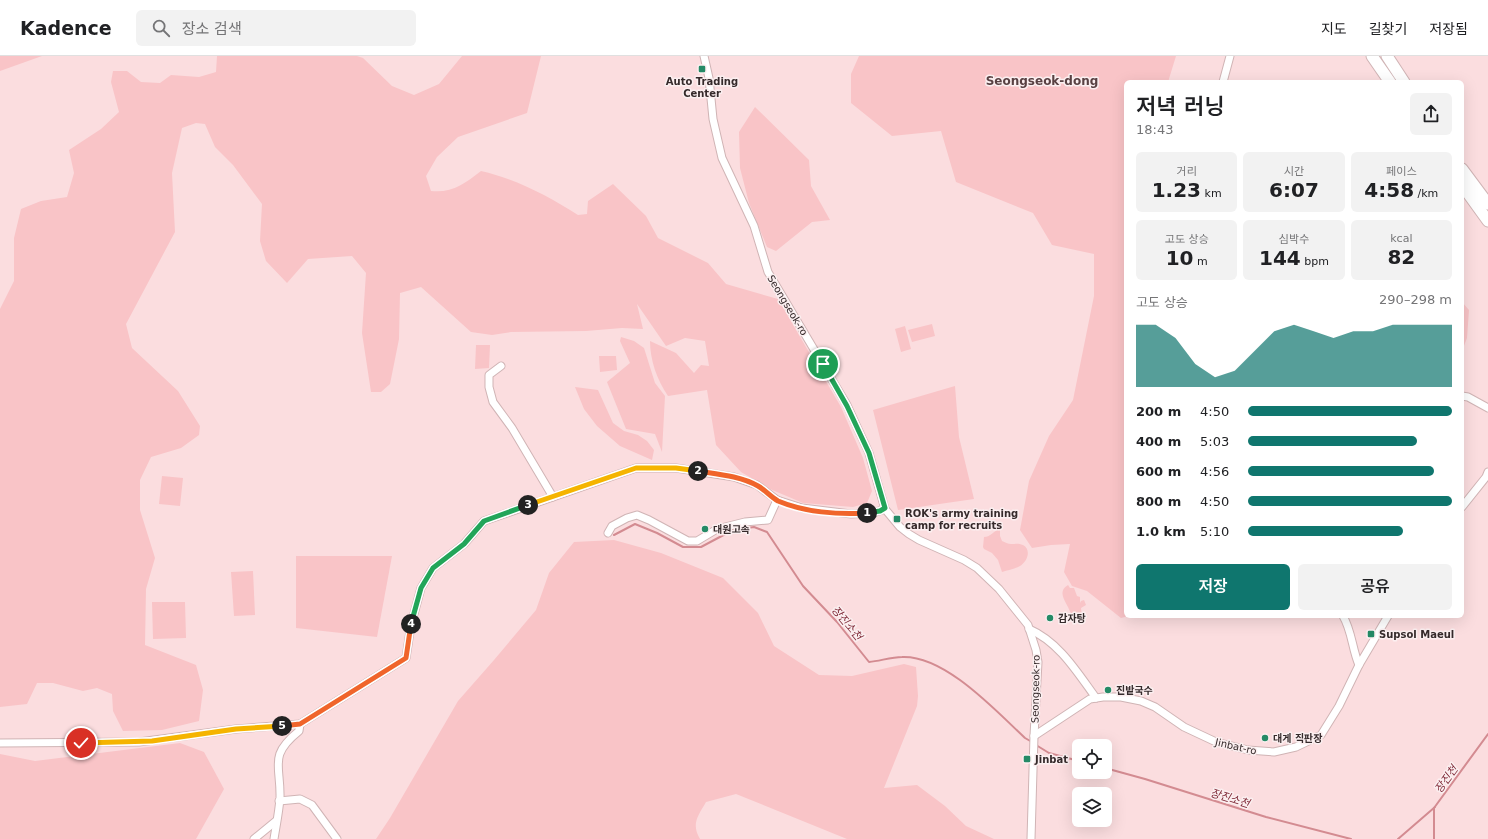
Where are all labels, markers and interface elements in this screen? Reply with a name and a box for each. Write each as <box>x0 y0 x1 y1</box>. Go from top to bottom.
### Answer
search box <box>136 10 416 46</box>
text: Kadence <box>20 17 112 39</box>
icon: search <box>150 17 172 39</box>
text: 장소 검색 <box>182 20 242 38</box>
text: 지도 <box>1321 21 1347 37</box>
text: 길찾기 <box>1369 21 1407 37</box>
text: 저장됨 <box>1429 21 1468 37</box>
marker: Auto Trading Center <box>697 64 707 74</box>
district label: Seongseok-dong <box>986 74 1098 88</box>
place label: Auto Trading Center <box>666 76 738 99</box>
button: share <box>1410 93 1452 135</box>
text: 저녁 러닝 <box>1136 94 1225 119</box>
text: 18:43 <box>1136 122 1173 137</box>
text: 거리 <box>1177 165 1197 178</box>
text: 시간 <box>1284 165 1304 178</box>
text: 페이스 <box>1386 165 1417 178</box>
text: 1.23 <box>1152 178 1201 202</box>
text: 6:07 <box>1269 178 1319 202</box>
text: 4:58 <box>1364 178 1414 202</box>
text: km <box>1201 187 1222 200</box>
text: /km <box>1414 187 1438 200</box>
text: kcal <box>1390 232 1412 245</box>
text: 고도 상승 <box>1165 233 1209 246</box>
text: 심박수 <box>1279 233 1309 246</box>
text: 82 <box>1387 245 1415 269</box>
text: 10 <box>1166 246 1193 270</box>
text: 144 <box>1259 246 1301 270</box>
text: m <box>1193 255 1208 268</box>
text: bpm <box>1301 255 1329 268</box>
street label: Seongseok-ro <box>765 273 810 337</box>
text: 290–298 m <box>1379 292 1452 307</box>
text: 고도 상승 <box>1136 295 1188 310</box>
pin <box>806 347 840 381</box>
icon: arrive <box>812 353 834 375</box>
text: 200 m <box>1136 404 1181 419</box>
text: 4:50 <box>1200 404 1229 419</box>
text: 400 m <box>1136 434 1181 449</box>
text: 5:03 <box>1200 434 1229 449</box>
pin: 2 <box>688 461 708 481</box>
text: 2 <box>694 464 702 477</box>
text: 600 m <box>1136 464 1181 479</box>
text: 4:56 <box>1200 464 1229 479</box>
text: 800 m <box>1136 494 1181 509</box>
text: 4:50 <box>1200 494 1229 509</box>
pin: 3 <box>518 495 538 515</box>
text: 3 <box>524 498 532 511</box>
pin: 1 <box>857 503 877 523</box>
text: 1 <box>863 506 871 519</box>
place label: ROK's army training camp for recruits <box>905 508 1018 531</box>
marker: ROK's army training camp for recruits <box>892 514 902 524</box>
marker: 대원고속 <box>700 524 710 534</box>
place label: 대원고속 <box>713 524 750 535</box>
text: 1.0 km <box>1136 524 1186 539</box>
text: 5:10 <box>1200 524 1229 539</box>
button: 저장 <box>1136 564 1290 610</box>
button: 공유 <box>1298 564 1452 610</box>
water label: 장진소천 <box>829 604 866 644</box>
marker: 감자탕 <box>1045 613 1055 623</box>
place label: 감자탕 <box>1058 613 1086 624</box>
pin: 4 <box>401 614 421 634</box>
text: 4 <box>407 617 415 630</box>
marker: Supsol Maeul <box>1366 629 1376 639</box>
place label: Supsol Maeul <box>1379 629 1454 640</box>
street label: Seongseok-ro <box>1029 655 1042 723</box>
marker: 진밭국수 <box>1103 685 1113 695</box>
place label: 진밭국수 <box>1116 685 1153 696</box>
pin: 5 <box>272 716 292 736</box>
text: 5 <box>278 719 286 732</box>
pin <box>64 726 98 760</box>
icon: check <box>70 732 92 754</box>
marker: 대게 직판장 <box>1260 733 1270 743</box>
place label: 대게 직판장 <box>1273 733 1322 744</box>
street label: Jinbat-ro <box>1213 736 1258 757</box>
map controls <box>1072 739 1112 827</box>
button: locate <box>1072 739 1112 779</box>
marker: Jinbat <box>1022 754 1032 764</box>
place label: Jinbat <box>1034 754 1068 765</box>
water label: 장진천 <box>1432 762 1462 795</box>
water label: 장진소천 <box>1209 786 1253 811</box>
button: layers <box>1072 787 1112 827</box>

